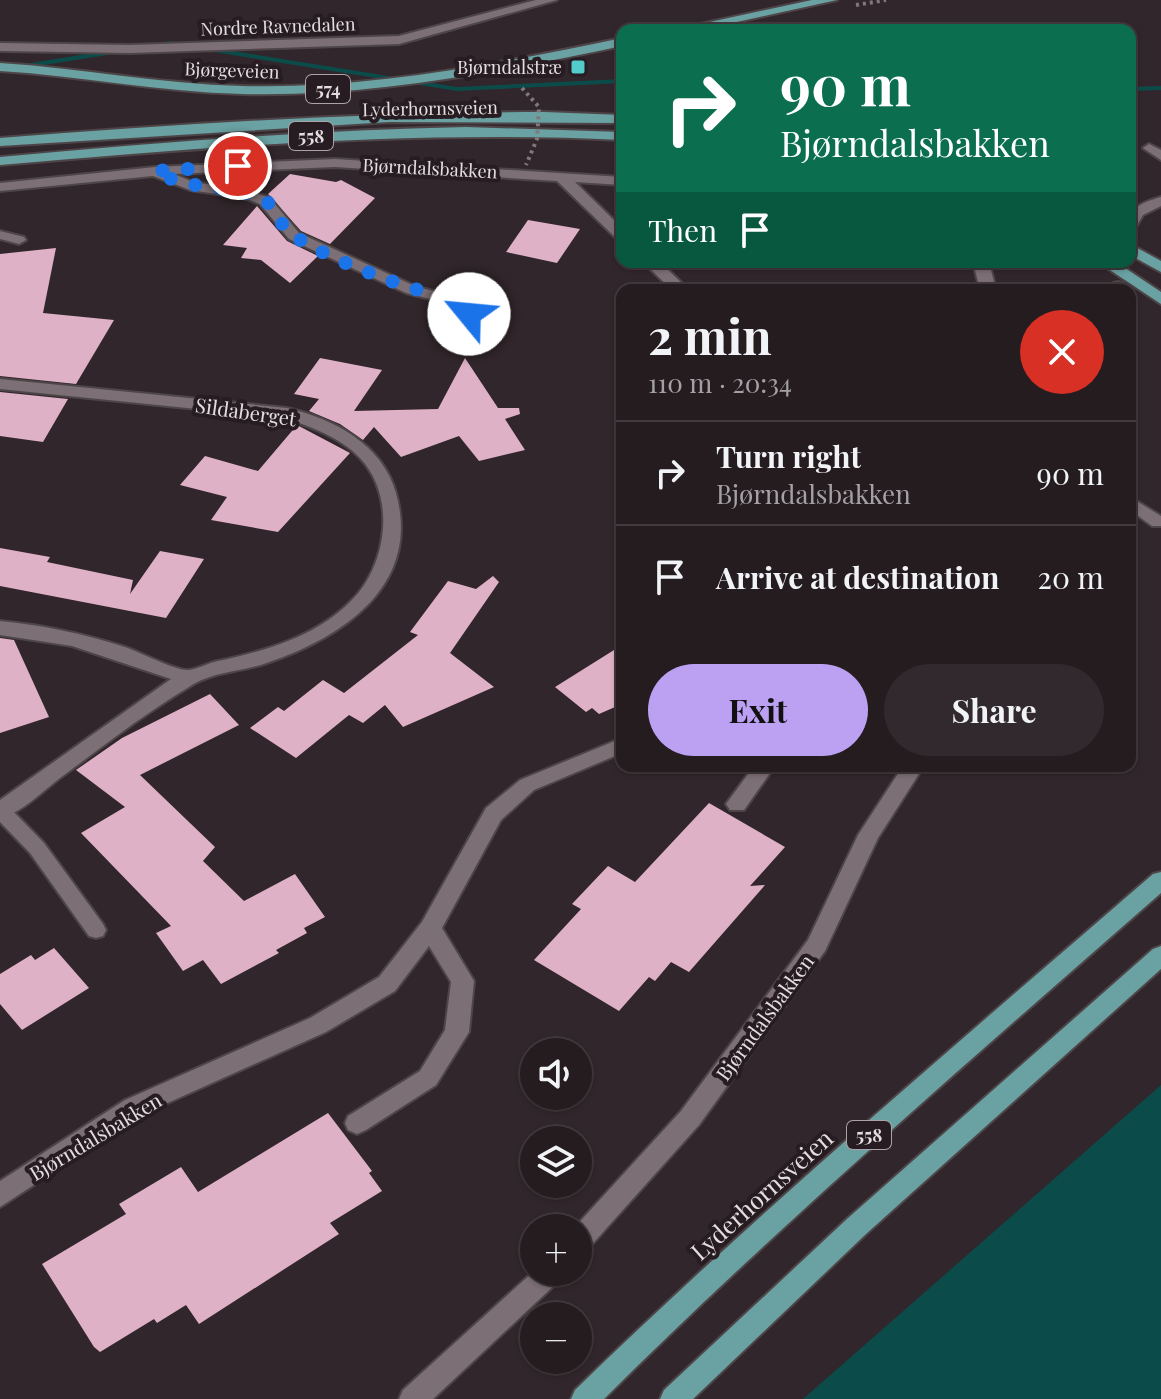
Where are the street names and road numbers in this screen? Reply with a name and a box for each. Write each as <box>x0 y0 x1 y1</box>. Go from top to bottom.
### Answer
street label: Nordre Ravnedalen <box>200 11 356 41</box>
street label: Bjørgeveien <box>184 56 280 84</box>
road number: 574 <box>306 75 350 103</box>
street label: Lyderhornsveien <box>362 95 498 121</box>
road number: 558 <box>289 122 333 150</box>
street label: Bjørndalsbakken <box>362 152 498 184</box>
street label: Sildaberget <box>194 391 299 432</box>
street label: Bjørndalsbakken <box>709 948 819 1086</box>
street label: Bjørndalsbakken <box>24 1086 166 1186</box>
road number: 558 <box>847 1121 891 1149</box>
street label: Lyderhornsveien <box>683 1122 839 1266</box>

